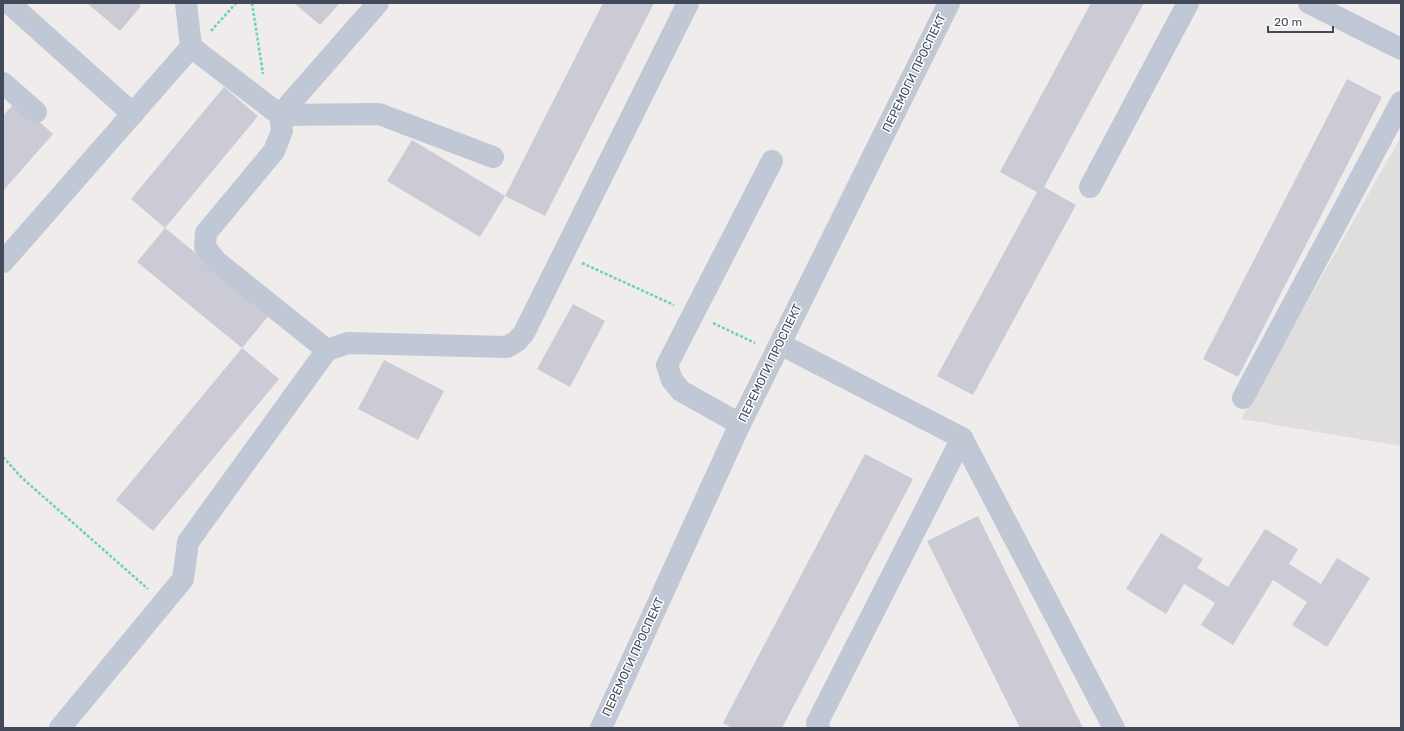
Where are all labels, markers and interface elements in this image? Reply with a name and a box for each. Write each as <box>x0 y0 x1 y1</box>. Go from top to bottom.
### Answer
scale bar <box>1268 8 1333 34</box>
street label: ПЕРЕМОГИ ПРОСПЕКТ <box>879 12 949 134</box>
text: 20 m <box>1274 15 1302 29</box>
street label: ПЕРЕМОГИ ПРОСПЕКТ <box>735 302 805 424</box>
street label: ПЕРЕМОГИ ПРОСПЕКТ <box>599 595 667 719</box>

